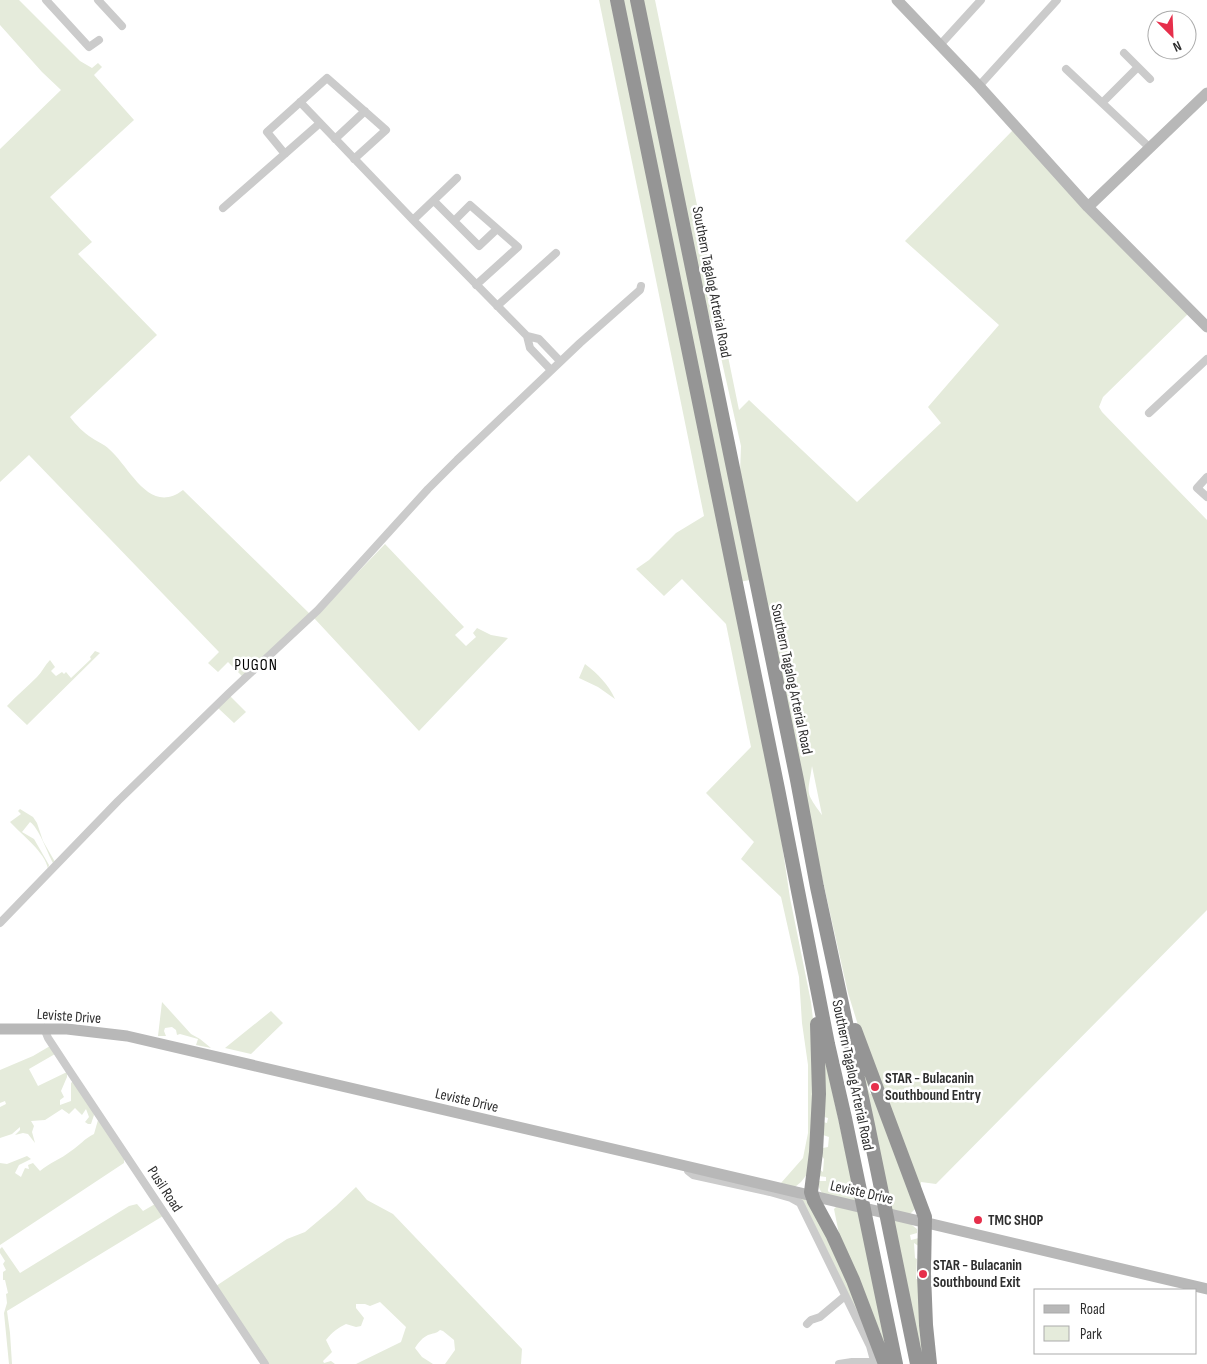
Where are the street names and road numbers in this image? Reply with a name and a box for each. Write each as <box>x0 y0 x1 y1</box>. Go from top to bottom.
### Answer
street label: Southern Tagalog Arterial Road <box>688 205 735 359</box>
street label: Southern Tagalog Arterial Road <box>766 602 817 756</box>
street label: Southern Tagalog Arterial Road <box>827 998 878 1152</box>
street label: Leviste Drive <box>36 1005 102 1028</box>
street label: Leviste Drive <box>433 1084 500 1117</box>
street label: Pusil Road <box>143 1163 186 1216</box>
street label: Leviste Drive <box>828 1176 895 1209</box>

